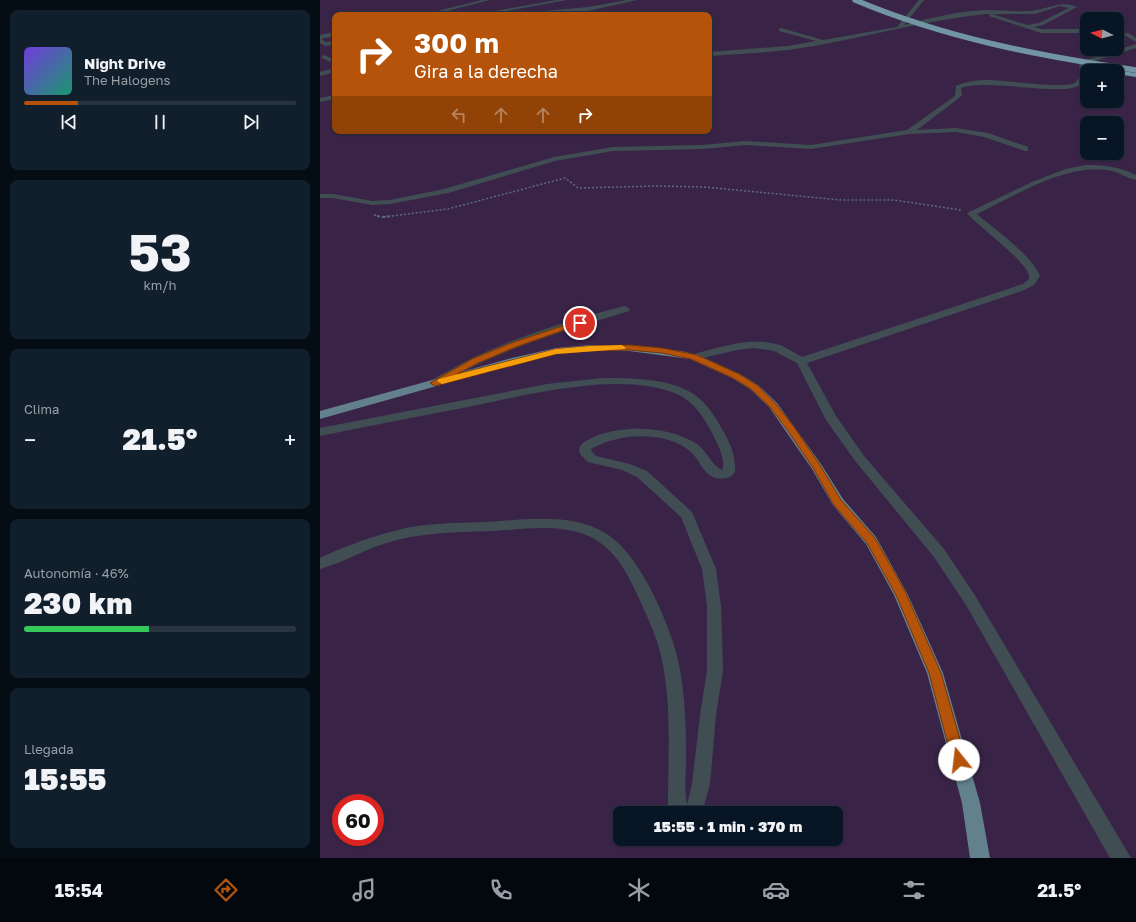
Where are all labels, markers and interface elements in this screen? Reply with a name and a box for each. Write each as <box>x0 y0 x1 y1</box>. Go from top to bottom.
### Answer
north arrow <box>1080 12 1124 56</box>
map controls <box>1080 12 1124 160</box>
text: 300 m <box>414 26 499 59</box>
icon: right <box>348 28 400 80</box>
text: Night Drive <box>84 54 166 72</box>
text: Gira a la derecha <box>414 60 558 82</box>
button: + <box>1080 64 1124 108</box>
text: The Halogens <box>84 72 170 88</box>
icon: left <box>448 104 470 126</box>
icon: ahead <box>490 104 512 126</box>
icon: ahead <box>532 104 554 126</box>
icon: right <box>574 104 596 126</box>
icon: previous <box>58 111 80 133</box>
icon: pause <box>149 111 171 133</box>
icon: next <box>240 111 262 133</box>
button: − <box>1080 116 1124 160</box>
text: 53 <box>128 220 192 282</box>
text: km/h <box>143 277 177 293</box>
pin <box>563 306 597 340</box>
icon: arrive <box>569 312 591 334</box>
text: Clima <box>24 401 59 417</box>
text: 21.5° <box>123 421 197 457</box>
text: − <box>24 426 36 453</box>
text: + <box>284 426 296 453</box>
text: Autonomía · 46% <box>24 565 129 581</box>
text: 230 km <box>24 585 132 621</box>
position arrow <box>938 739 980 781</box>
text: Llegada <box>24 741 74 757</box>
text: 15:55 <box>24 761 106 797</box>
speed limit sign: 60 <box>332 794 384 846</box>
text: 15:55 · 1 min · 370 m <box>654 817 802 835</box>
icon: directions <box>212 876 240 904</box>
icon: music <box>350 876 378 904</box>
icon: phone <box>487 876 515 904</box>
icon: climate <box>625 876 653 904</box>
icon: car <box>762 876 790 904</box>
icon: filters <box>900 876 928 904</box>
text: 15:54 <box>55 879 103 901</box>
text: 21.5° <box>1037 879 1081 901</box>

